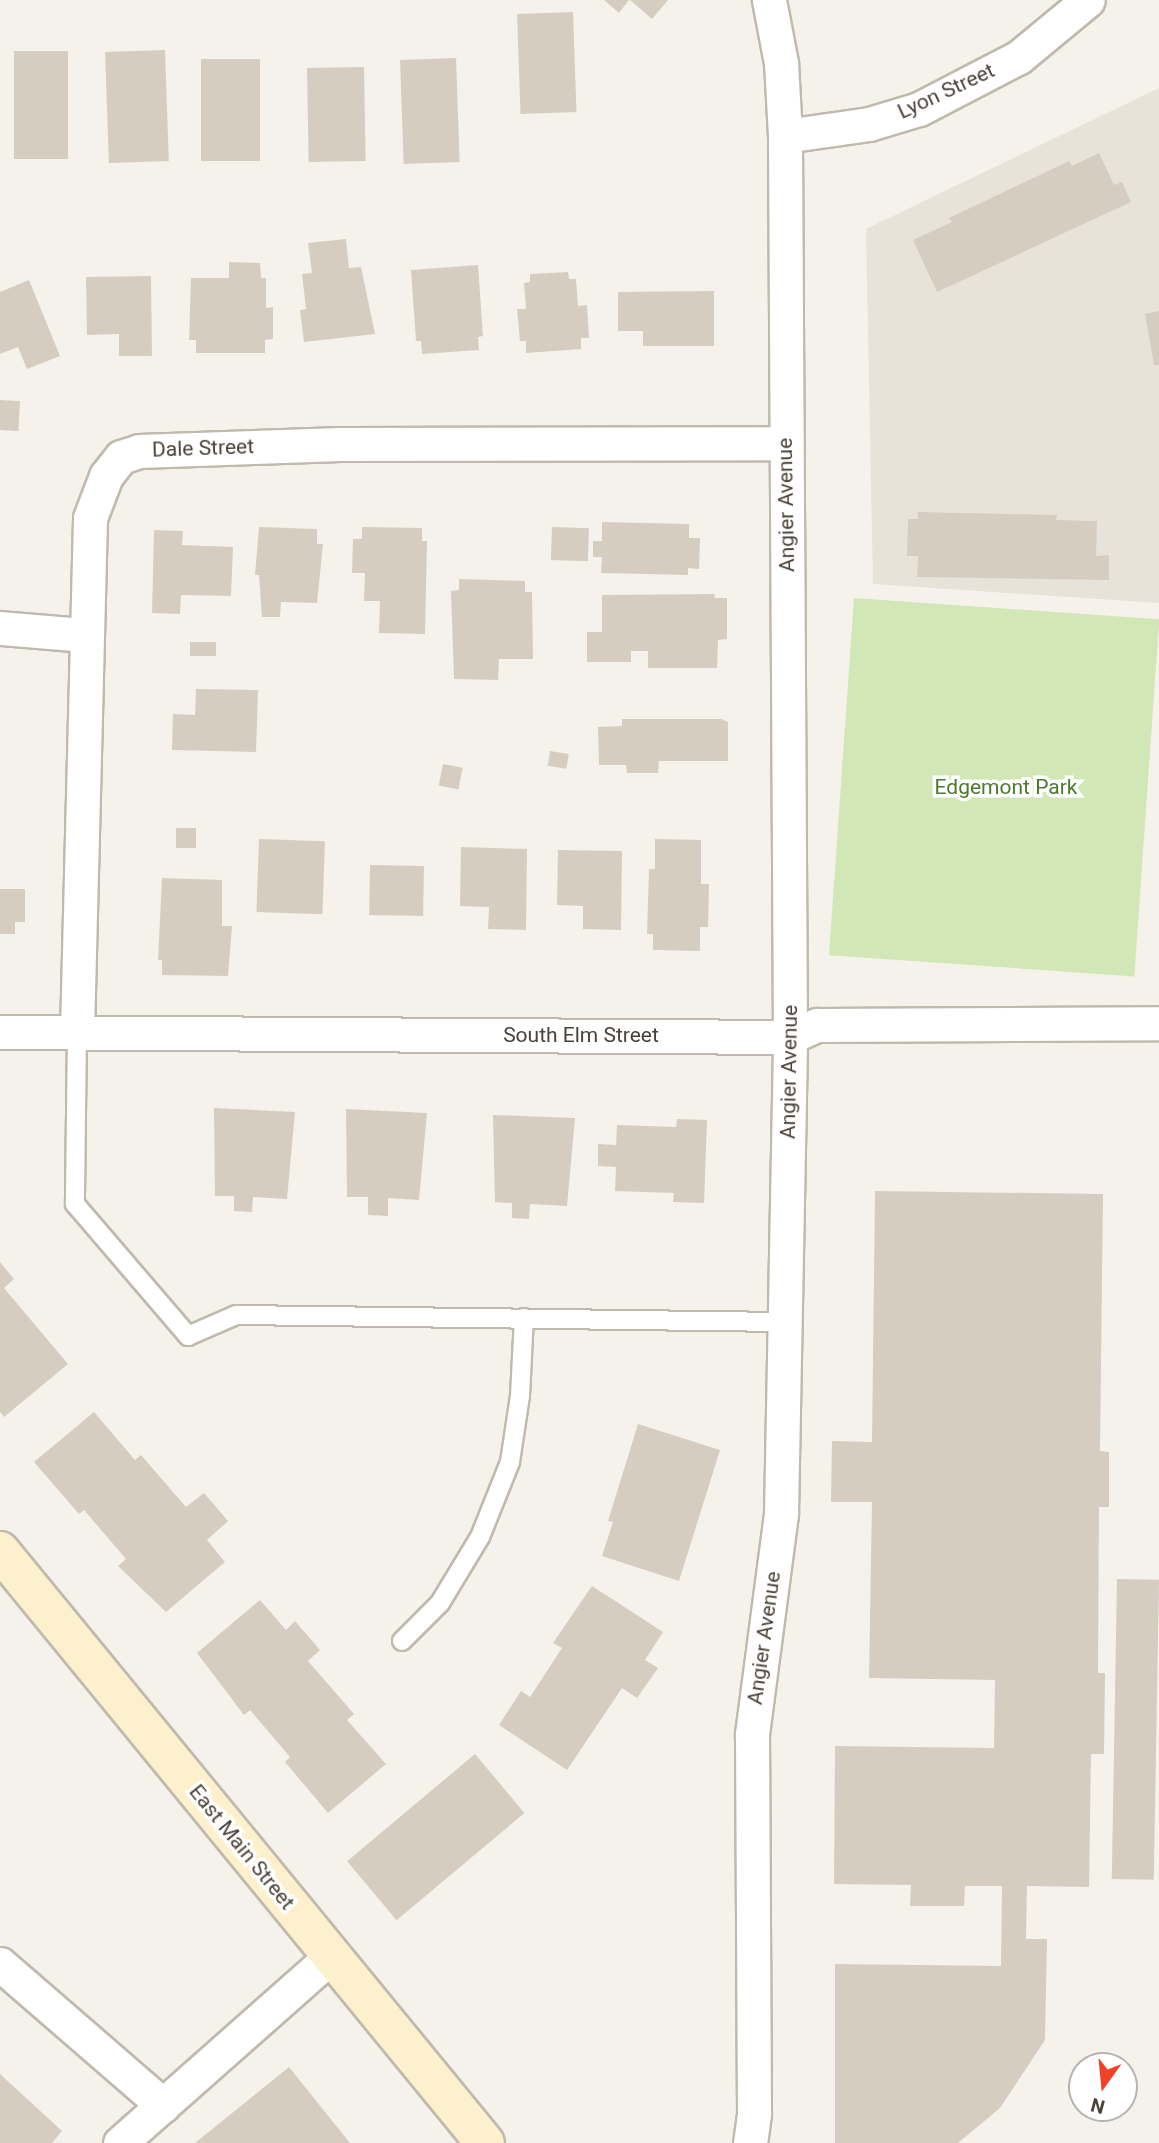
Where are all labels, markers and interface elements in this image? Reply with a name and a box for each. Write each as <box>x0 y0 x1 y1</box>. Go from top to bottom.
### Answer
street label: Lyon Street <box>894 58 998 124</box>
street label: Dale Street <box>152 434 254 462</box>
street label: Angier Avenue <box>772 438 800 572</box>
park label: Edgemont Park <box>935 774 1077 800</box>
street label: Angier Avenue <box>775 1005 803 1139</box>
street label: South Elm Street <box>503 1022 659 1048</box>
street label: Angier Avenue <box>742 1570 786 1706</box>
street label: East Main Street <box>184 1779 300 1915</box>
north arrow <box>1068 2052 1138 2122</box>
text: N <box>1089 2093 1107 2119</box>

